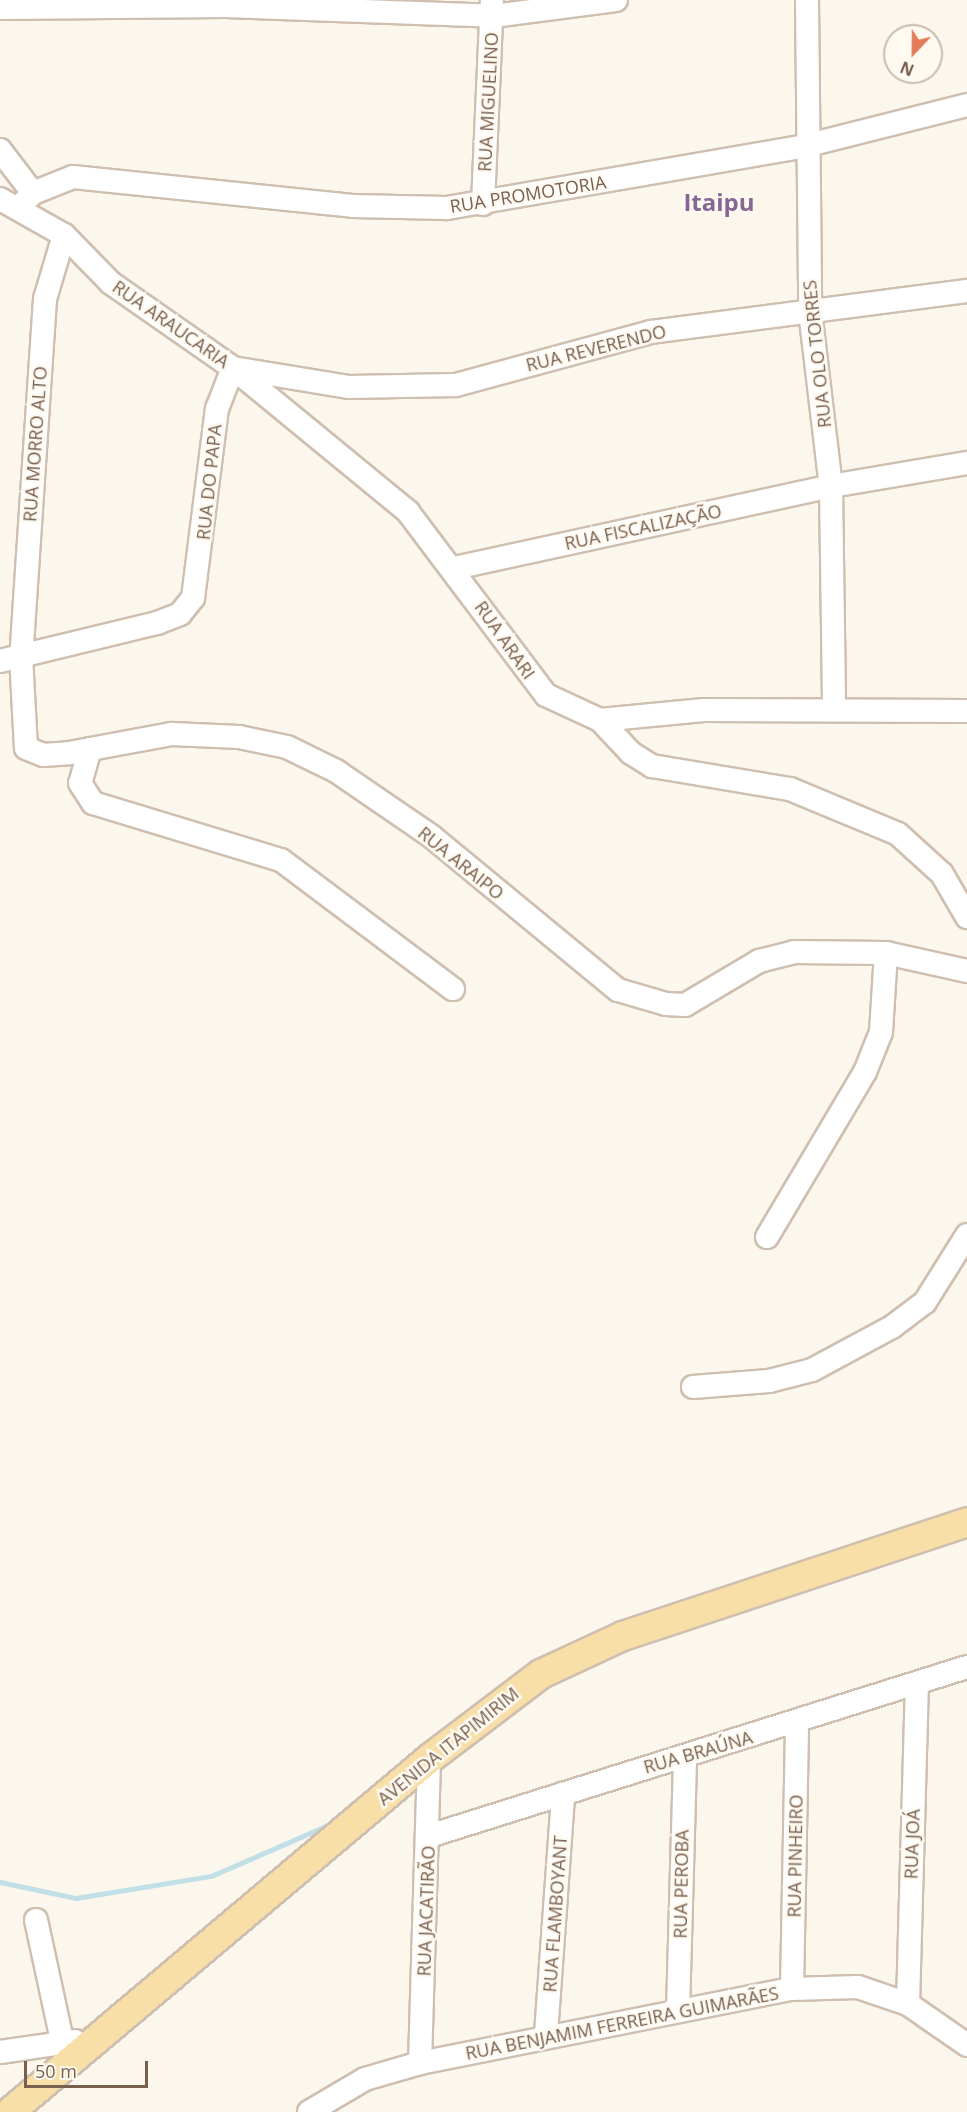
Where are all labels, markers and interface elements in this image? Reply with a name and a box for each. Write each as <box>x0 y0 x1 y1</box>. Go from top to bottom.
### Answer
north arrow <box>883 24 943 84</box>
street label: RUA MIGUELINO <box>474 32 502 172</box>
text: N <box>897 56 917 81</box>
street label: RUA PROMOTORIA <box>448 171 608 217</box>
district label: Itaipu <box>683 188 755 216</box>
street label: RUA ARAUCARIA <box>108 276 234 372</box>
street label: RUA OLO TORRES <box>799 279 835 429</box>
street label: RUA REVERENDO <box>524 320 668 376</box>
street label: RUA MORRO ALTO <box>19 365 51 523</box>
street label: RUA DO PAPA <box>192 423 226 541</box>
street label: RUA FISCALIZAÇÃO <box>562 500 724 554</box>
street label: RUA ARARI <box>470 597 540 683</box>
street label: RUA ARAIPO <box>414 822 508 904</box>
street label: AVENIDA ITAPIMIRIM <box>373 1682 523 1810</box>
street label: RUA BRAÚNA <box>641 1726 755 1778</box>
street label: RUA PINHEIRO <box>783 1794 807 1918</box>
street label: RUA JOÁ <box>900 1808 924 1880</box>
street label: RUA PEROBA <box>669 1829 693 1939</box>
street label: RUA FLAMBOYANT <box>539 1835 571 1993</box>
street label: RUA JACATIRÃO <box>413 1845 439 1977</box>
street label: RUA BENJAMIM FERREIRA GUIMARÃES <box>464 1982 780 2064</box>
scale bar <box>27 2049 152 2087</box>
text: 50 m <box>35 2059 77 2083</box>

